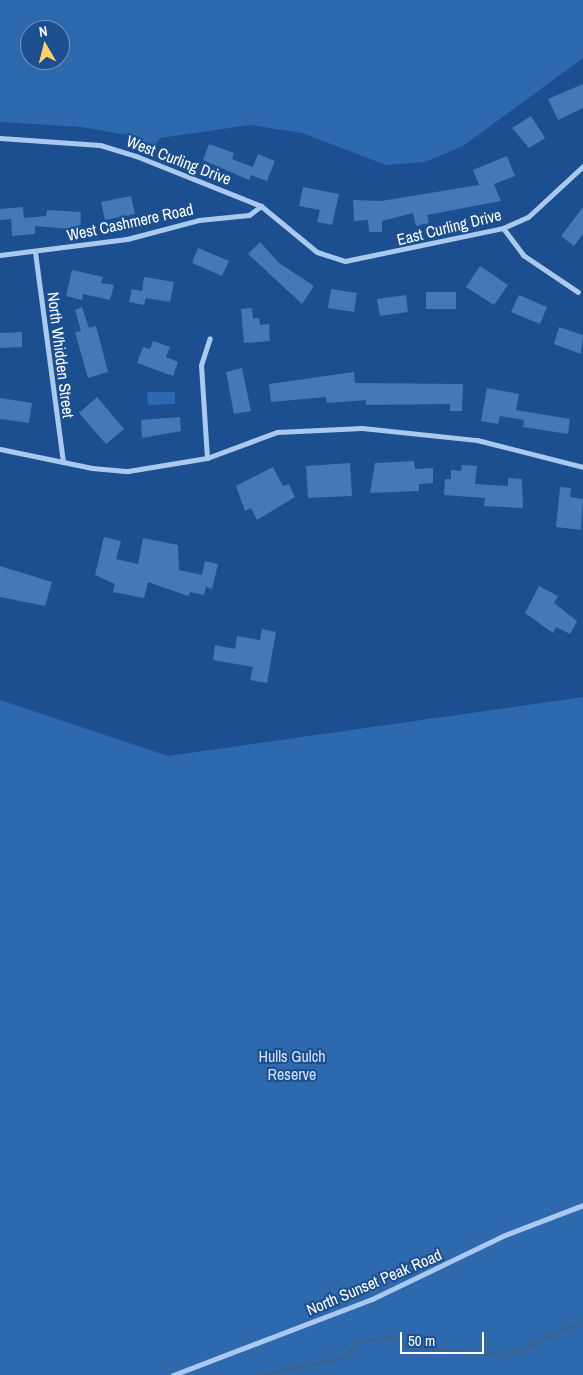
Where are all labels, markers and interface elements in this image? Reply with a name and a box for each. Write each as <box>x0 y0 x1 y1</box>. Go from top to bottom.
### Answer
north arrow <box>20 20 70 70</box>
text: N <box>38 22 48 41</box>
street label: West Curling Drive <box>124 131 234 189</box>
street label: West Cashmere Road <box>65 199 195 245</box>
street label: East Curling Drive <box>395 205 503 249</box>
street label: North Whidden Street <box>44 291 78 419</box>
park label: Hulls Gulch Reserve <box>258 1046 326 1084</box>
street label: North Sunset Peak Road <box>303 1245 445 1319</box>
scale bar <box>403 1322 487 1354</box>
text: 50 m <box>408 1330 435 1351</box>

